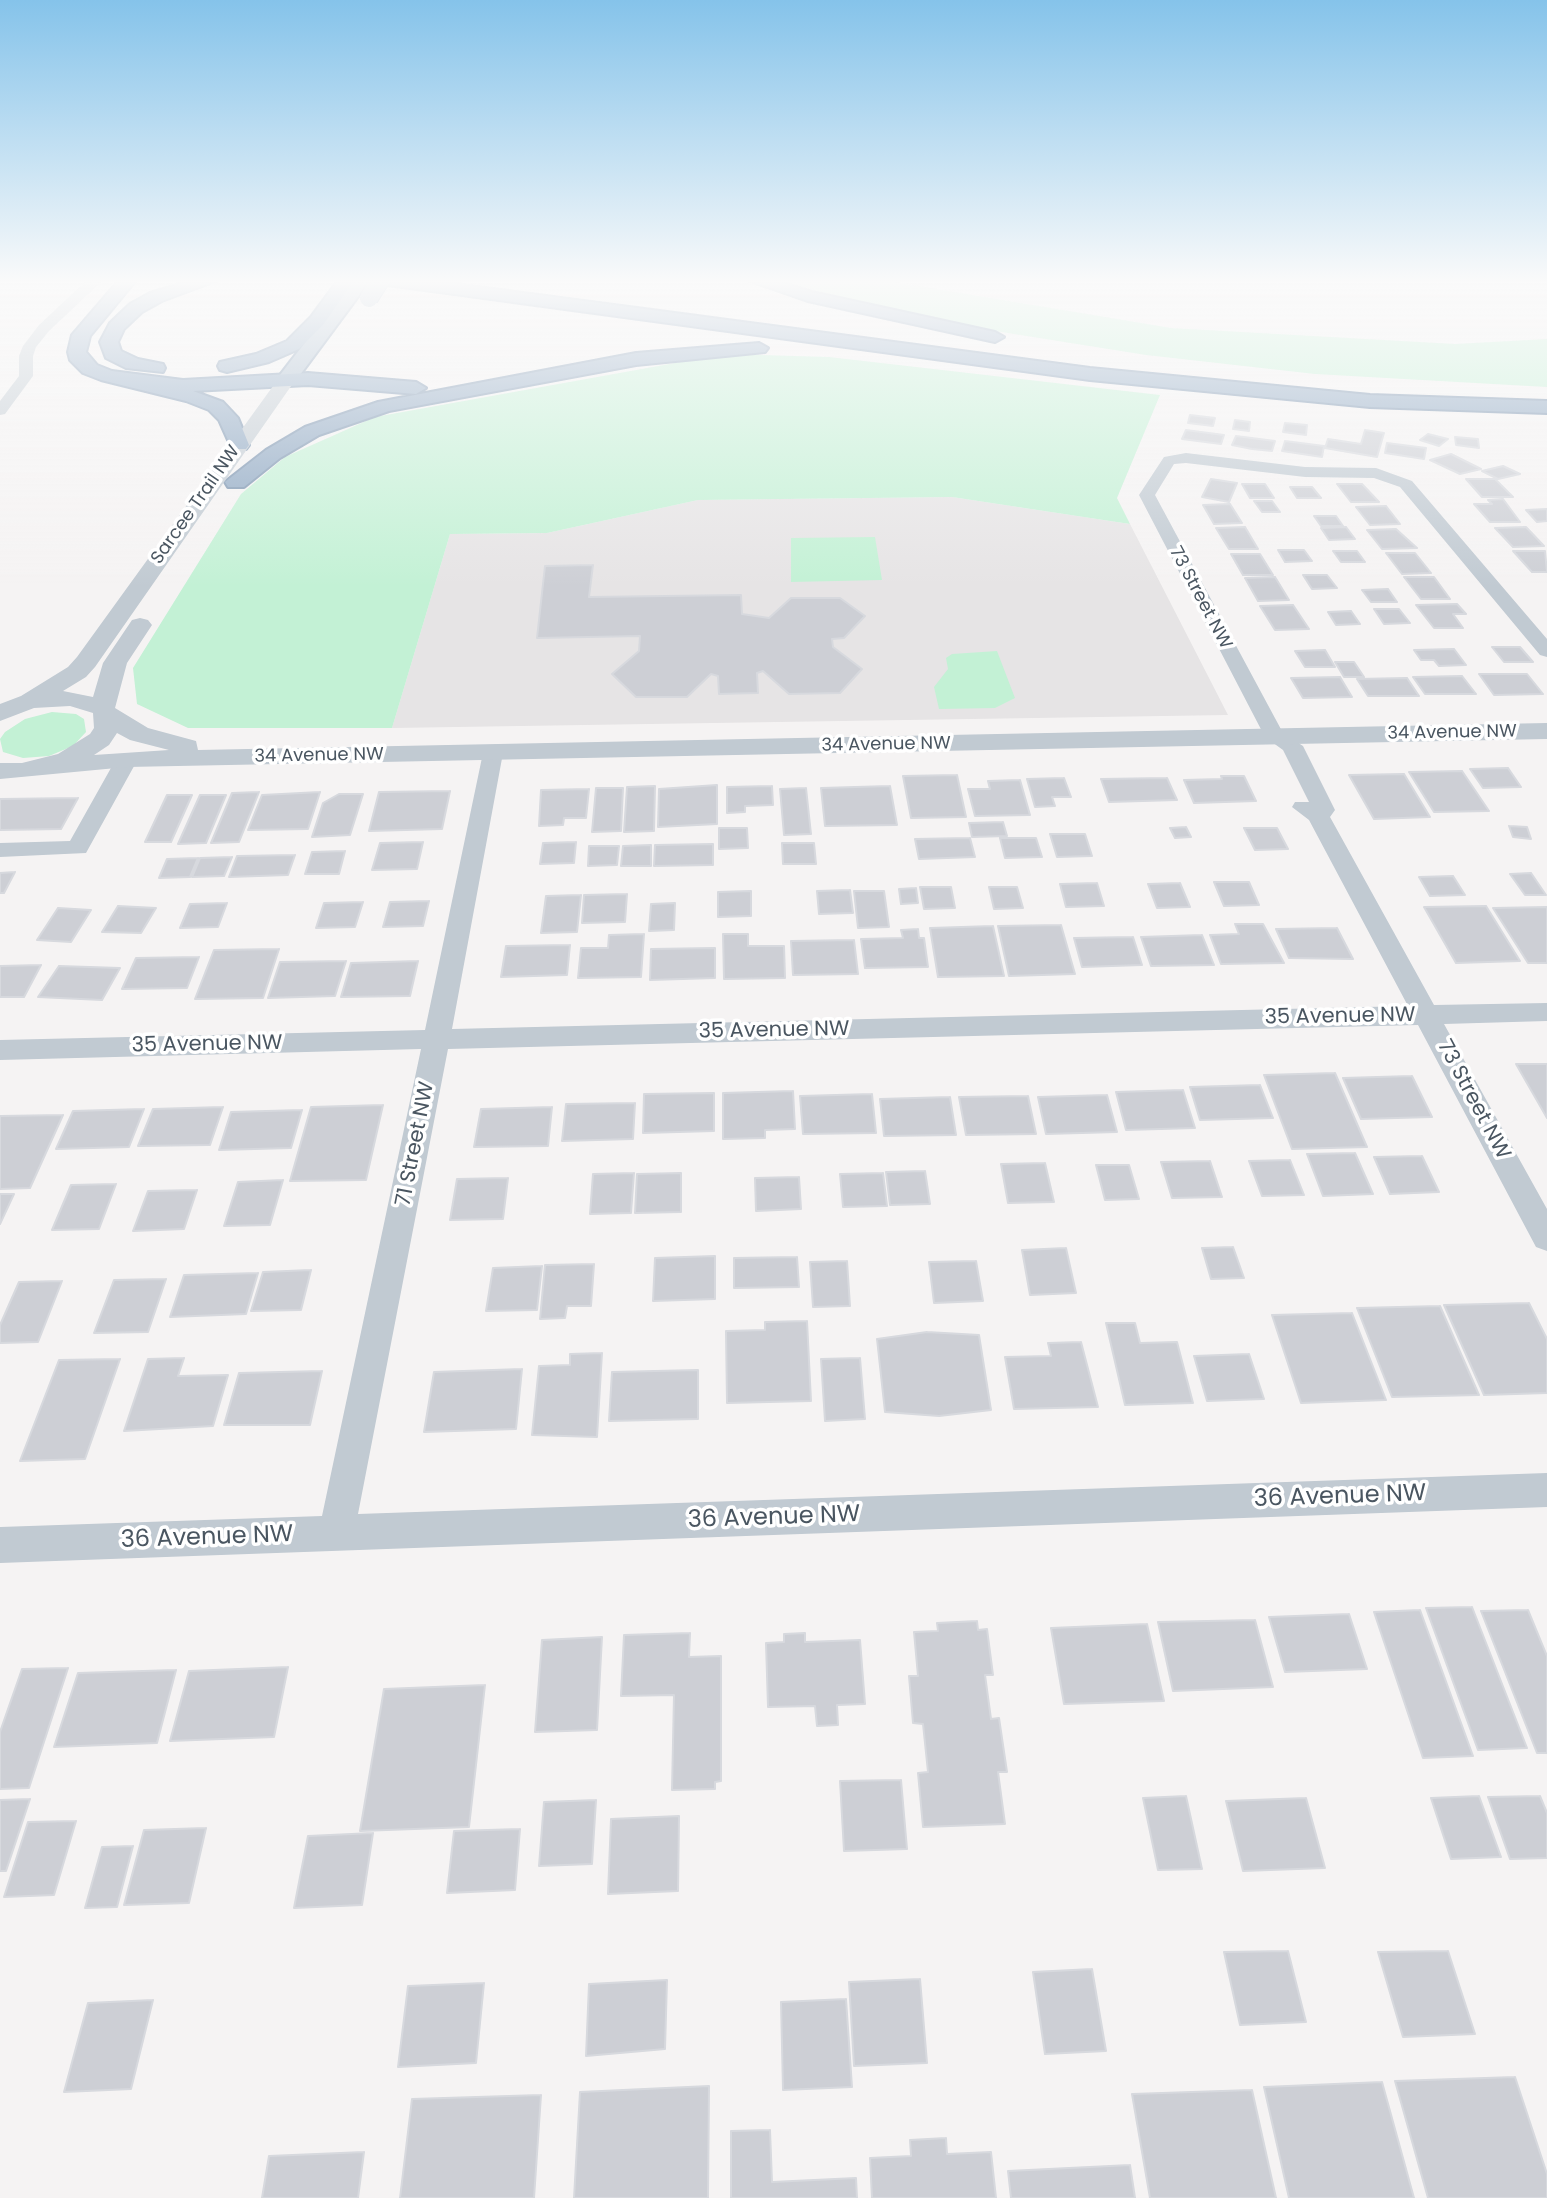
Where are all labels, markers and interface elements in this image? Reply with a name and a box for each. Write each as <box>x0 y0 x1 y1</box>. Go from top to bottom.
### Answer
street label: Sarcee Trail NW <box>147 441 245 569</box>
street label: 73 Street NW <box>1164 543 1236 653</box>
street label: 34 Avenue NW <box>1387 721 1517 745</box>
street label: 34 Avenue NW <box>821 733 951 757</box>
street label: 34 Avenue NW <box>254 744 384 768</box>
street label: 35 Avenue NW <box>1264 1003 1416 1031</box>
street label: 35 Avenue NW <box>698 1017 850 1045</box>
street label: 35 Avenue NW <box>131 1031 283 1059</box>
street label: 73 Street NW <box>1431 1036 1515 1164</box>
street label: 71 Street NW <box>392 1080 440 1208</box>
street label: 36 Avenue NW <box>1253 1480 1427 1514</box>
street label: 36 Avenue NW <box>687 1501 861 1535</box>
street label: 36 Avenue NW <box>120 1521 294 1555</box>

